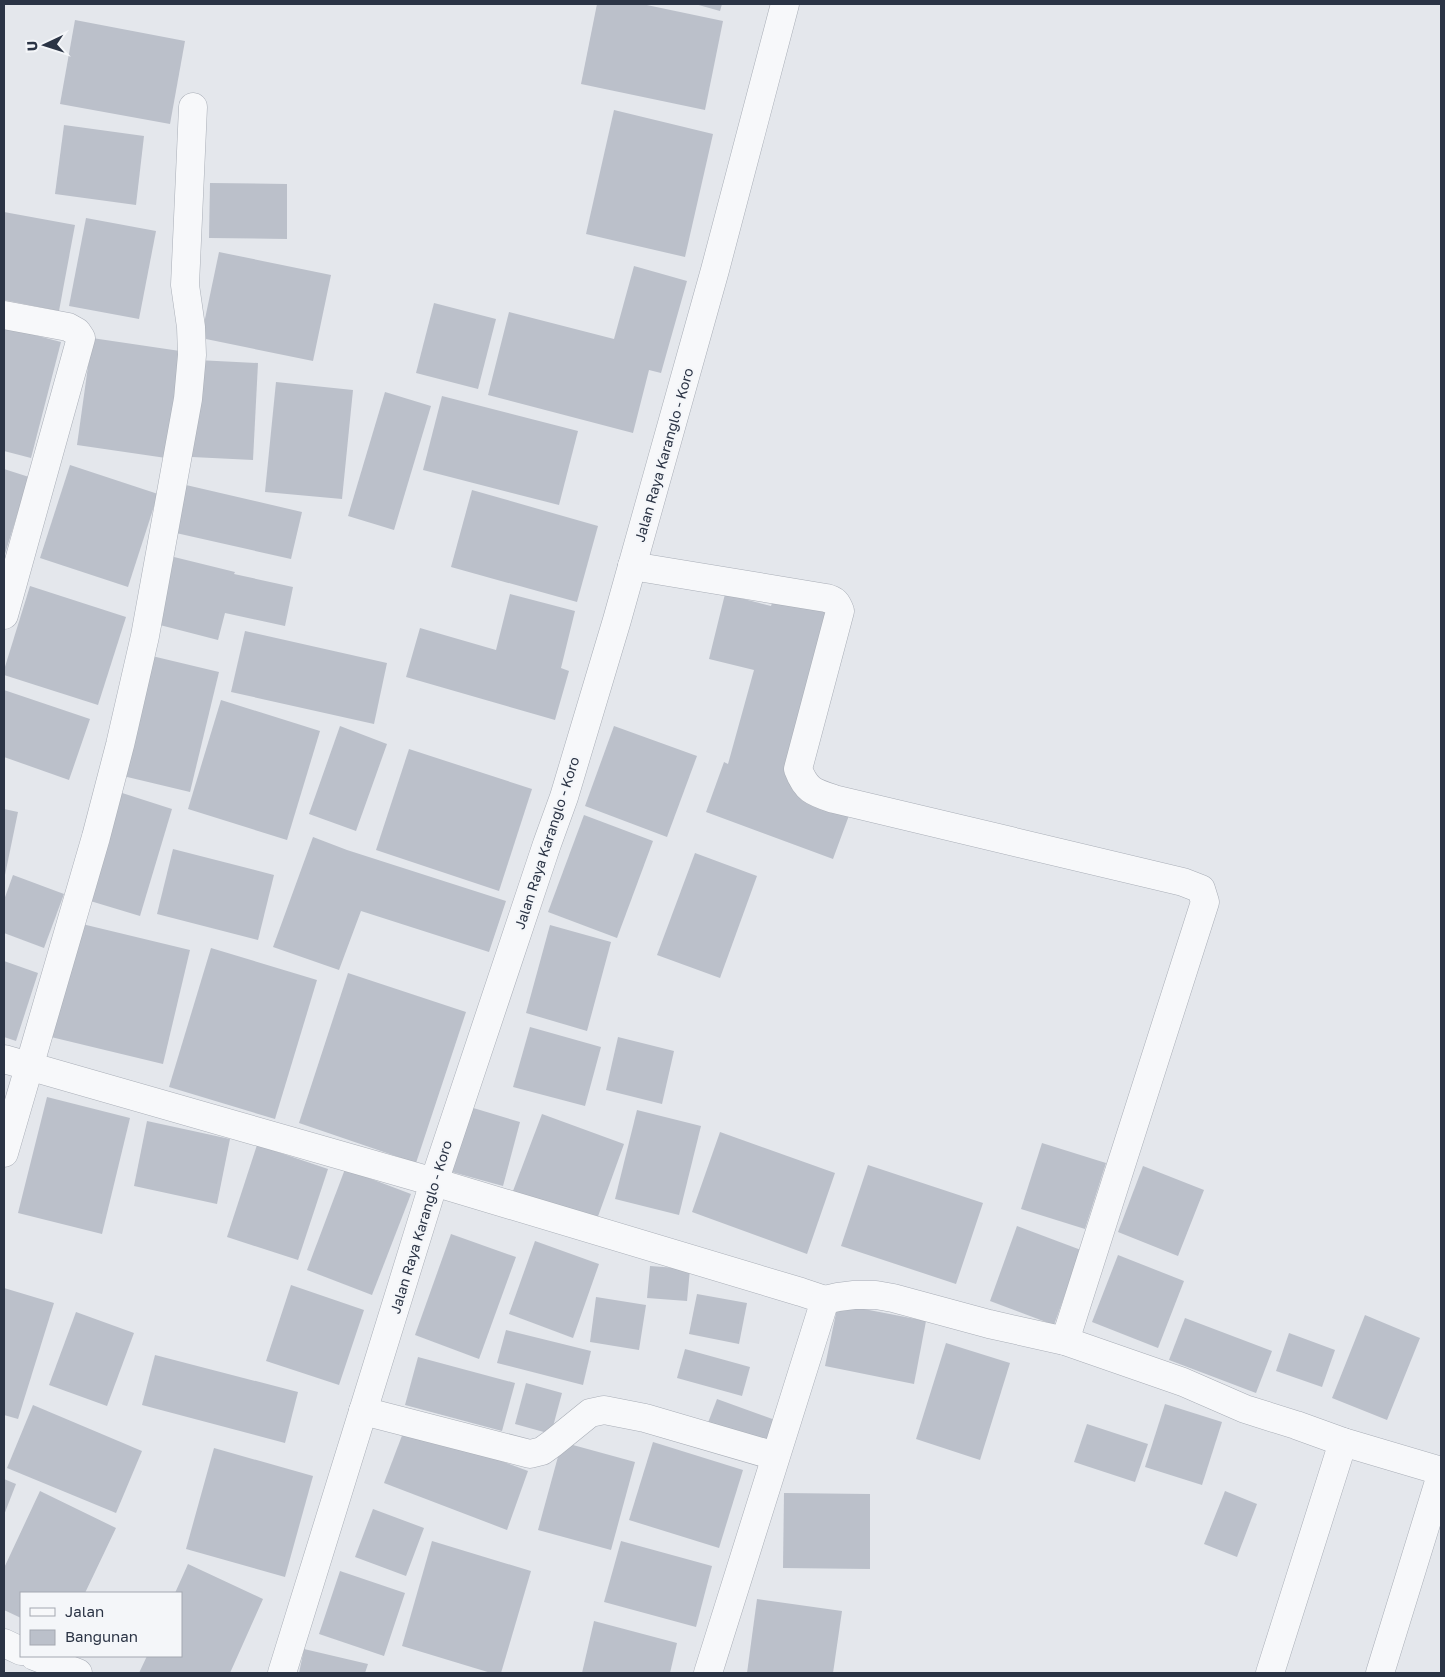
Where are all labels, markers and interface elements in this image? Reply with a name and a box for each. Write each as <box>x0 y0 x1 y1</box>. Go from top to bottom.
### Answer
north arrow <box>20 20 70 70</box>
text: U <box>23 40 40 52</box>
street label: Jalan Raya Karanglo - Koro <box>630 366 697 544</box>
street label: Jalan Raya Karanglo - Koro <box>511 754 582 931</box>
street label: Jalan Raya Karanglo - Koro <box>386 1138 455 1316</box>
legend <box>20 1592 182 1657</box>
text: Jalan <box>65 1602 104 1620</box>
text: Bangunan <box>65 1627 138 1645</box>

